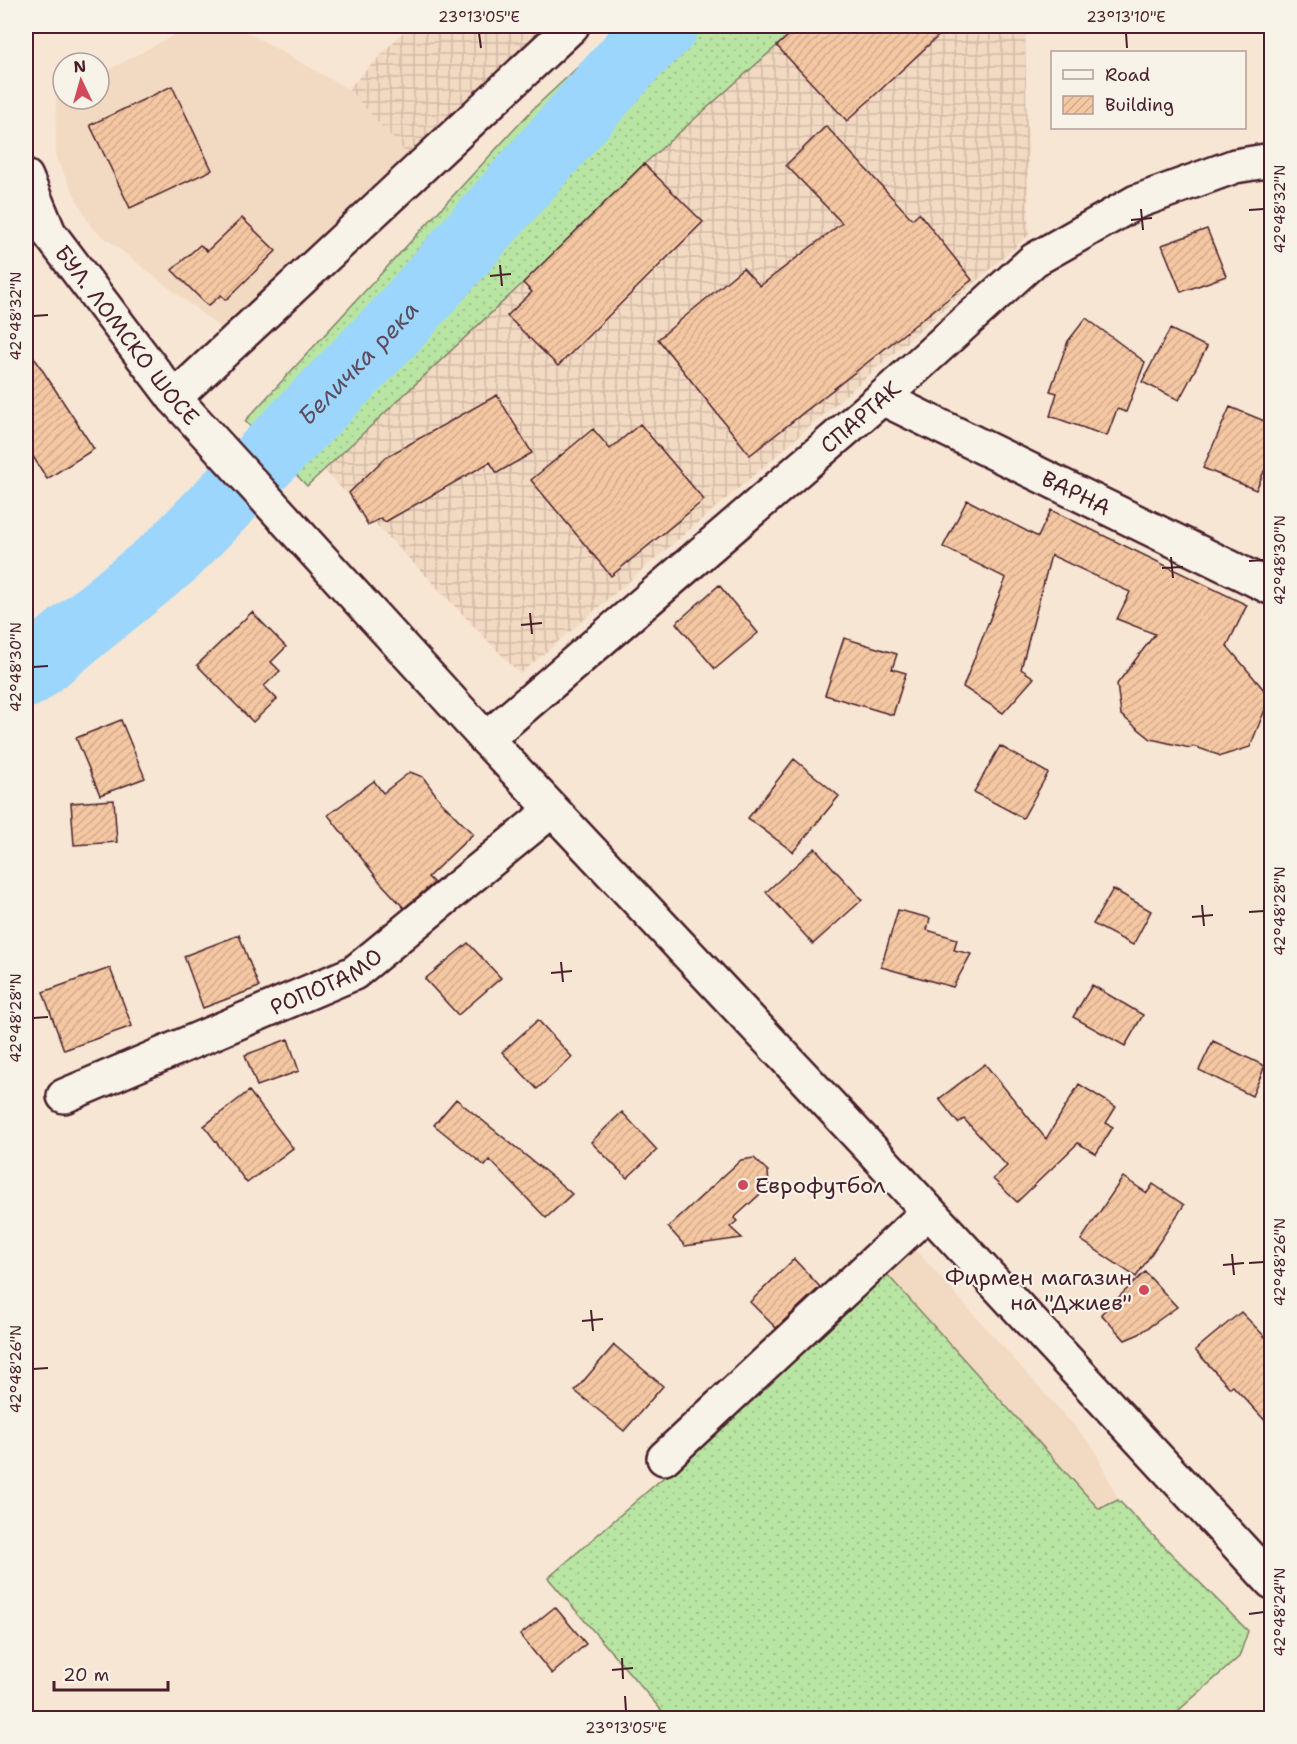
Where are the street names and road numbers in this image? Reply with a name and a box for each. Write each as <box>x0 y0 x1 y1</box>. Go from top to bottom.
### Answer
street label: БУЛ. ЛОМСКО ШОСЕ <box>49 239 206 431</box>
street label: СПАРТАК <box>814 374 907 459</box>
street label: ВАРНА <box>1037 463 1116 522</box>
street label: РОПОТАМО <box>265 941 388 1022</box>

